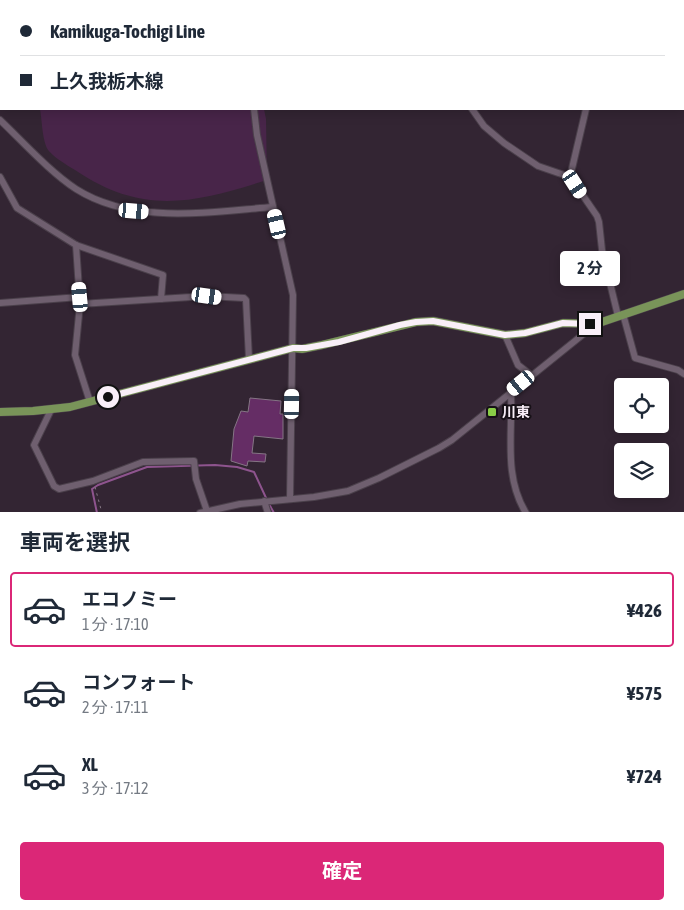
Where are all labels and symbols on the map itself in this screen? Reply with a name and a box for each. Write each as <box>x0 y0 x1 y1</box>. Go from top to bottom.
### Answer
car <box>560 167 589 201</box>
car <box>118 202 149 220</box>
car <box>266 208 287 240</box>
callout: 2 分 <box>560 252 620 286</box>
car <box>71 281 88 313</box>
car <box>191 286 222 306</box>
route end <box>579 313 601 335</box>
car <box>504 368 537 398</box>
route start <box>97 386 119 408</box>
car <box>284 389 299 419</box>
place label: 川東 <box>502 404 530 420</box>
marker: 川東 <box>486 406 498 418</box>

